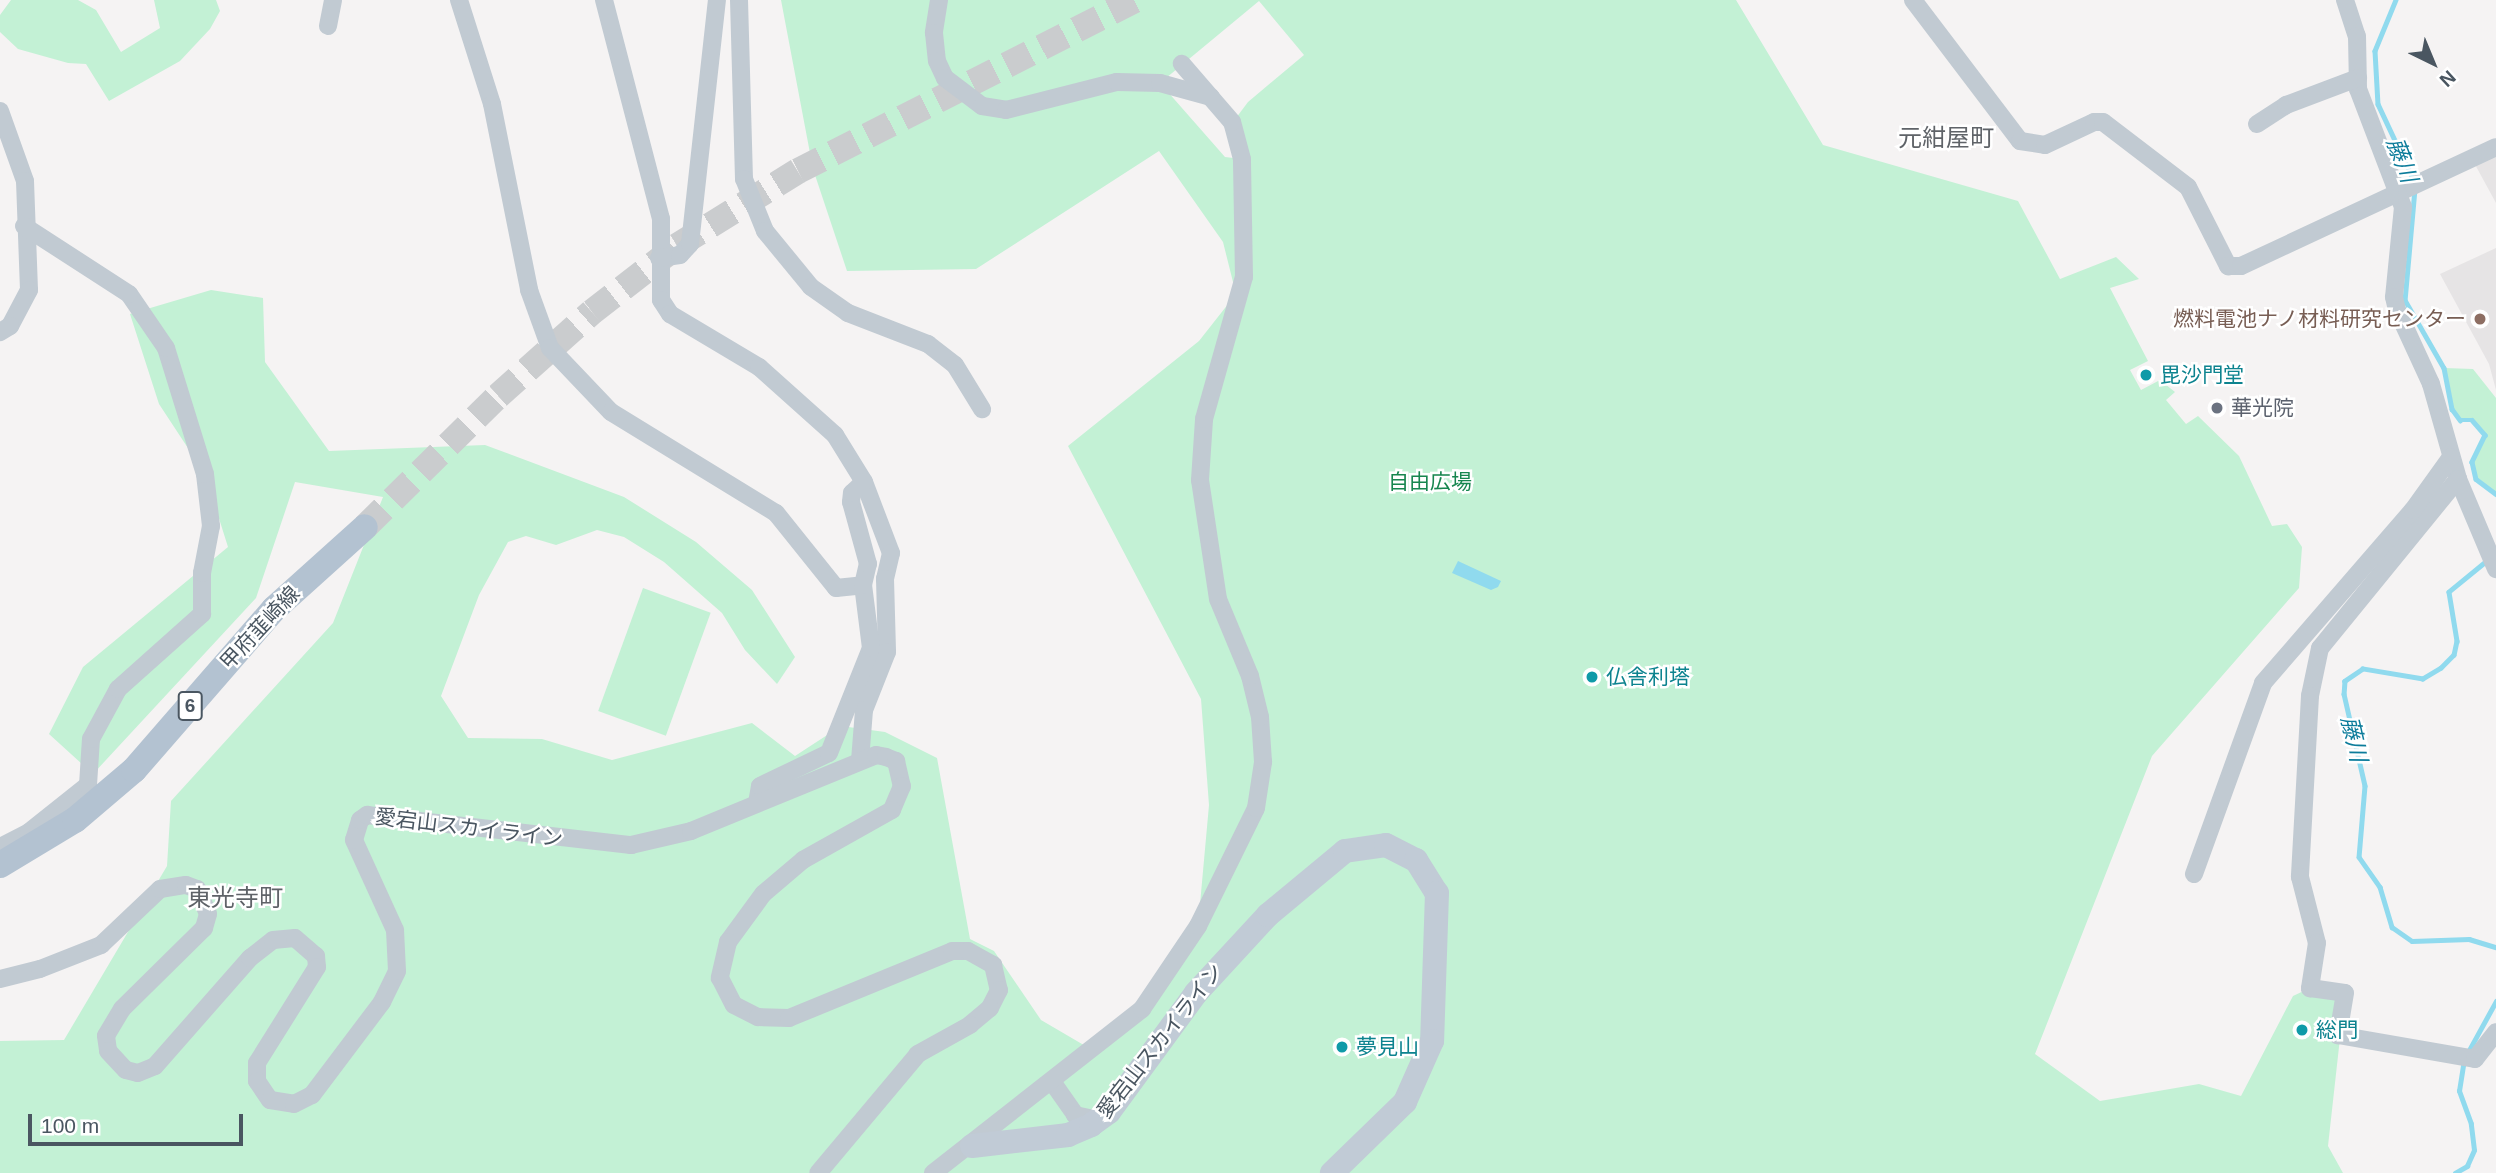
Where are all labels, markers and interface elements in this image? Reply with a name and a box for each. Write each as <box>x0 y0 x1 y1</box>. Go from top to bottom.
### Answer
north arrow <box>2398 28 2468 98</box>
text: N <box>2435 66 2460 91</box>
district label: 元紺屋町 <box>1898 124 1994 152</box>
water label: 藤川 <box>2381 134 2423 186</box>
place label: 燃料電池ナノ材料研究センター <box>2172 306 2466 332</box>
marker: 燃料電池ナノ材料研究センター <box>2472 311 2488 327</box>
place label: 毘沙門堂 <box>2160 362 2244 388</box>
marker: 毘沙門堂 <box>2138 367 2154 383</box>
place label: 華光院 <box>2231 395 2294 421</box>
marker: 華光院 <box>2209 400 2225 416</box>
park label: 自由広場 <box>1388 469 1472 495</box>
street label: 甲府韮崎線 <box>215 581 305 675</box>
place label: 仏舎利塔 <box>1606 664 1690 690</box>
marker: 仏舎利塔 <box>1584 669 1600 685</box>
road number: 6 <box>176 691 204 722</box>
water label: 藤川 <box>2335 713 2373 765</box>
street label: 愛宕山スカイライン <box>374 804 564 852</box>
district label: 東光寺町 <box>187 884 283 912</box>
street label: 愛宕山スカイライン <box>1092 959 1228 1123</box>
place label: 総門 <box>2316 1017 2358 1043</box>
marker: 総門 <box>2294 1022 2310 1038</box>
place label: 夢見山 <box>1356 1034 1419 1060</box>
marker: 夢見山 <box>1334 1039 1350 1055</box>
scale bar <box>32 1100 247 1144</box>
text: 100 m <box>41 1114 99 1137</box>

